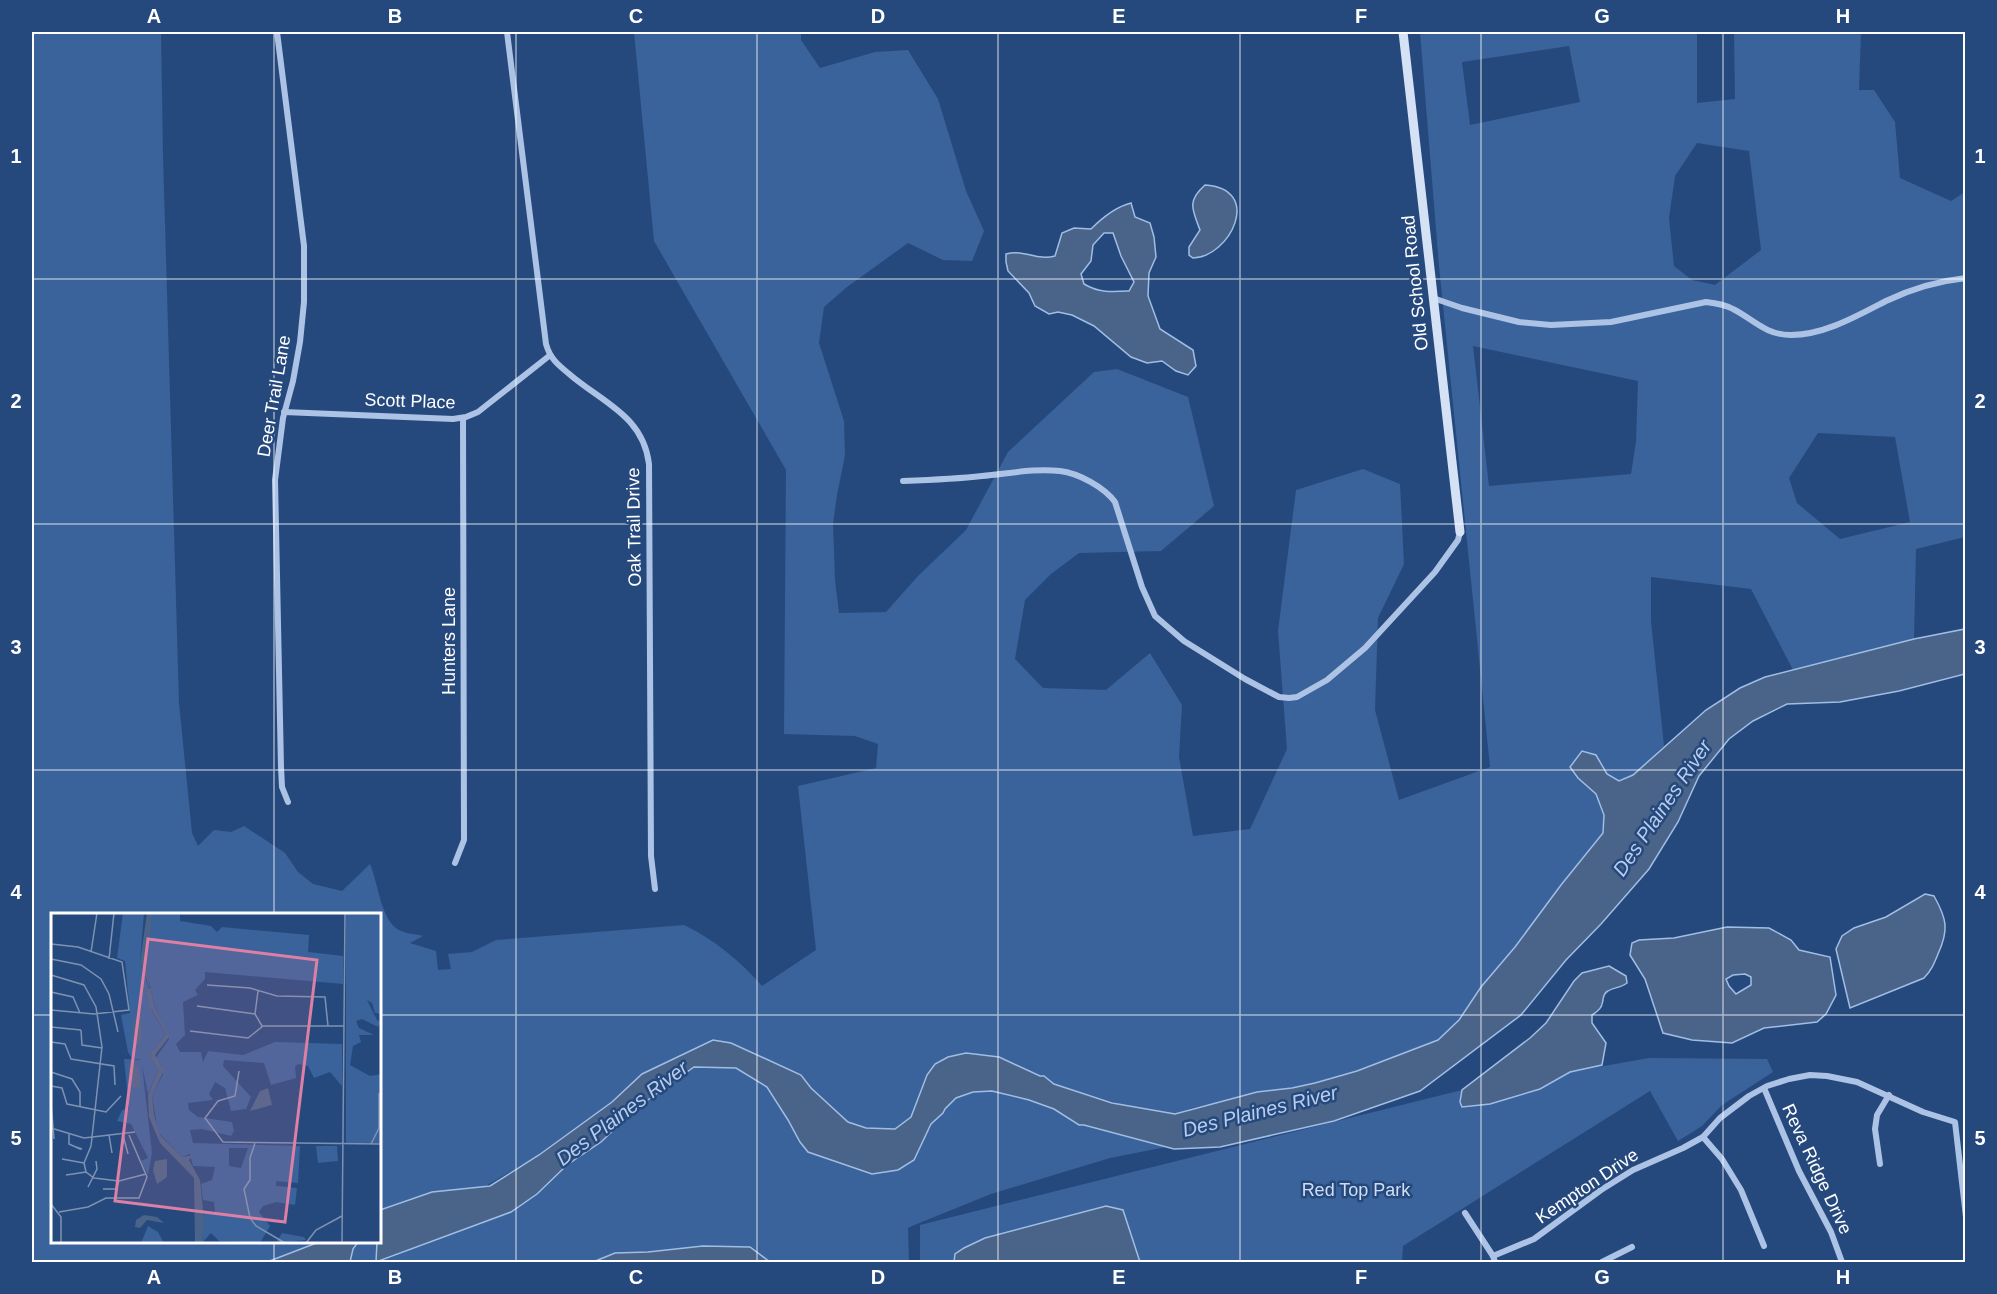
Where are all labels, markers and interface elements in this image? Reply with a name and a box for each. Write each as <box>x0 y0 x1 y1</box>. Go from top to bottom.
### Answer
text: A <box>147 5 161 27</box>
text: B <box>388 5 402 27</box>
text: C <box>629 5 643 27</box>
text: D <box>871 5 885 27</box>
text: E <box>1112 5 1126 27</box>
text: F <box>1355 5 1367 27</box>
text: G <box>1594 5 1610 27</box>
text: H <box>1836 5 1850 27</box>
text: 1 <box>10 145 22 167</box>
text: 1 <box>1974 145 1986 167</box>
street label: Old School Road <box>1398 214 1432 352</box>
street label: Deer Trail Lane <box>253 334 295 458</box>
street label: Scott Place <box>364 389 456 413</box>
text: 2 <box>10 390 22 412</box>
text: 2 <box>1974 390 1986 412</box>
street label: Oak Trail Drive <box>623 467 645 587</box>
street label: Hunters Lane <box>439 587 459 695</box>
text: 3 <box>10 636 22 658</box>
text: 3 <box>1974 636 1986 658</box>
water label: Des Plaines River <box>1608 735 1716 880</box>
text: 4 <box>10 881 22 903</box>
text: 4 <box>1974 881 1986 903</box>
inset map <box>51 913 381 1243</box>
water label: Des Plaines River <box>552 1056 693 1170</box>
water label: Des Plaines River <box>1180 1081 1341 1141</box>
street label: Reva Ridge Drive <box>1778 1101 1856 1237</box>
text: 5 <box>10 1127 22 1149</box>
text: 5 <box>1974 1127 1986 1149</box>
street label: Kempton Drive <box>1532 1144 1642 1228</box>
park label: Red Top Park <box>1302 1180 1411 1200</box>
text: A <box>147 1266 161 1288</box>
text: B <box>388 1266 402 1288</box>
text: C <box>629 1266 643 1288</box>
text: D <box>871 1266 885 1288</box>
text: E <box>1112 1266 1126 1288</box>
text: F <box>1355 1266 1367 1288</box>
text: G <box>1594 1266 1610 1288</box>
text: H <box>1836 1266 1850 1288</box>

